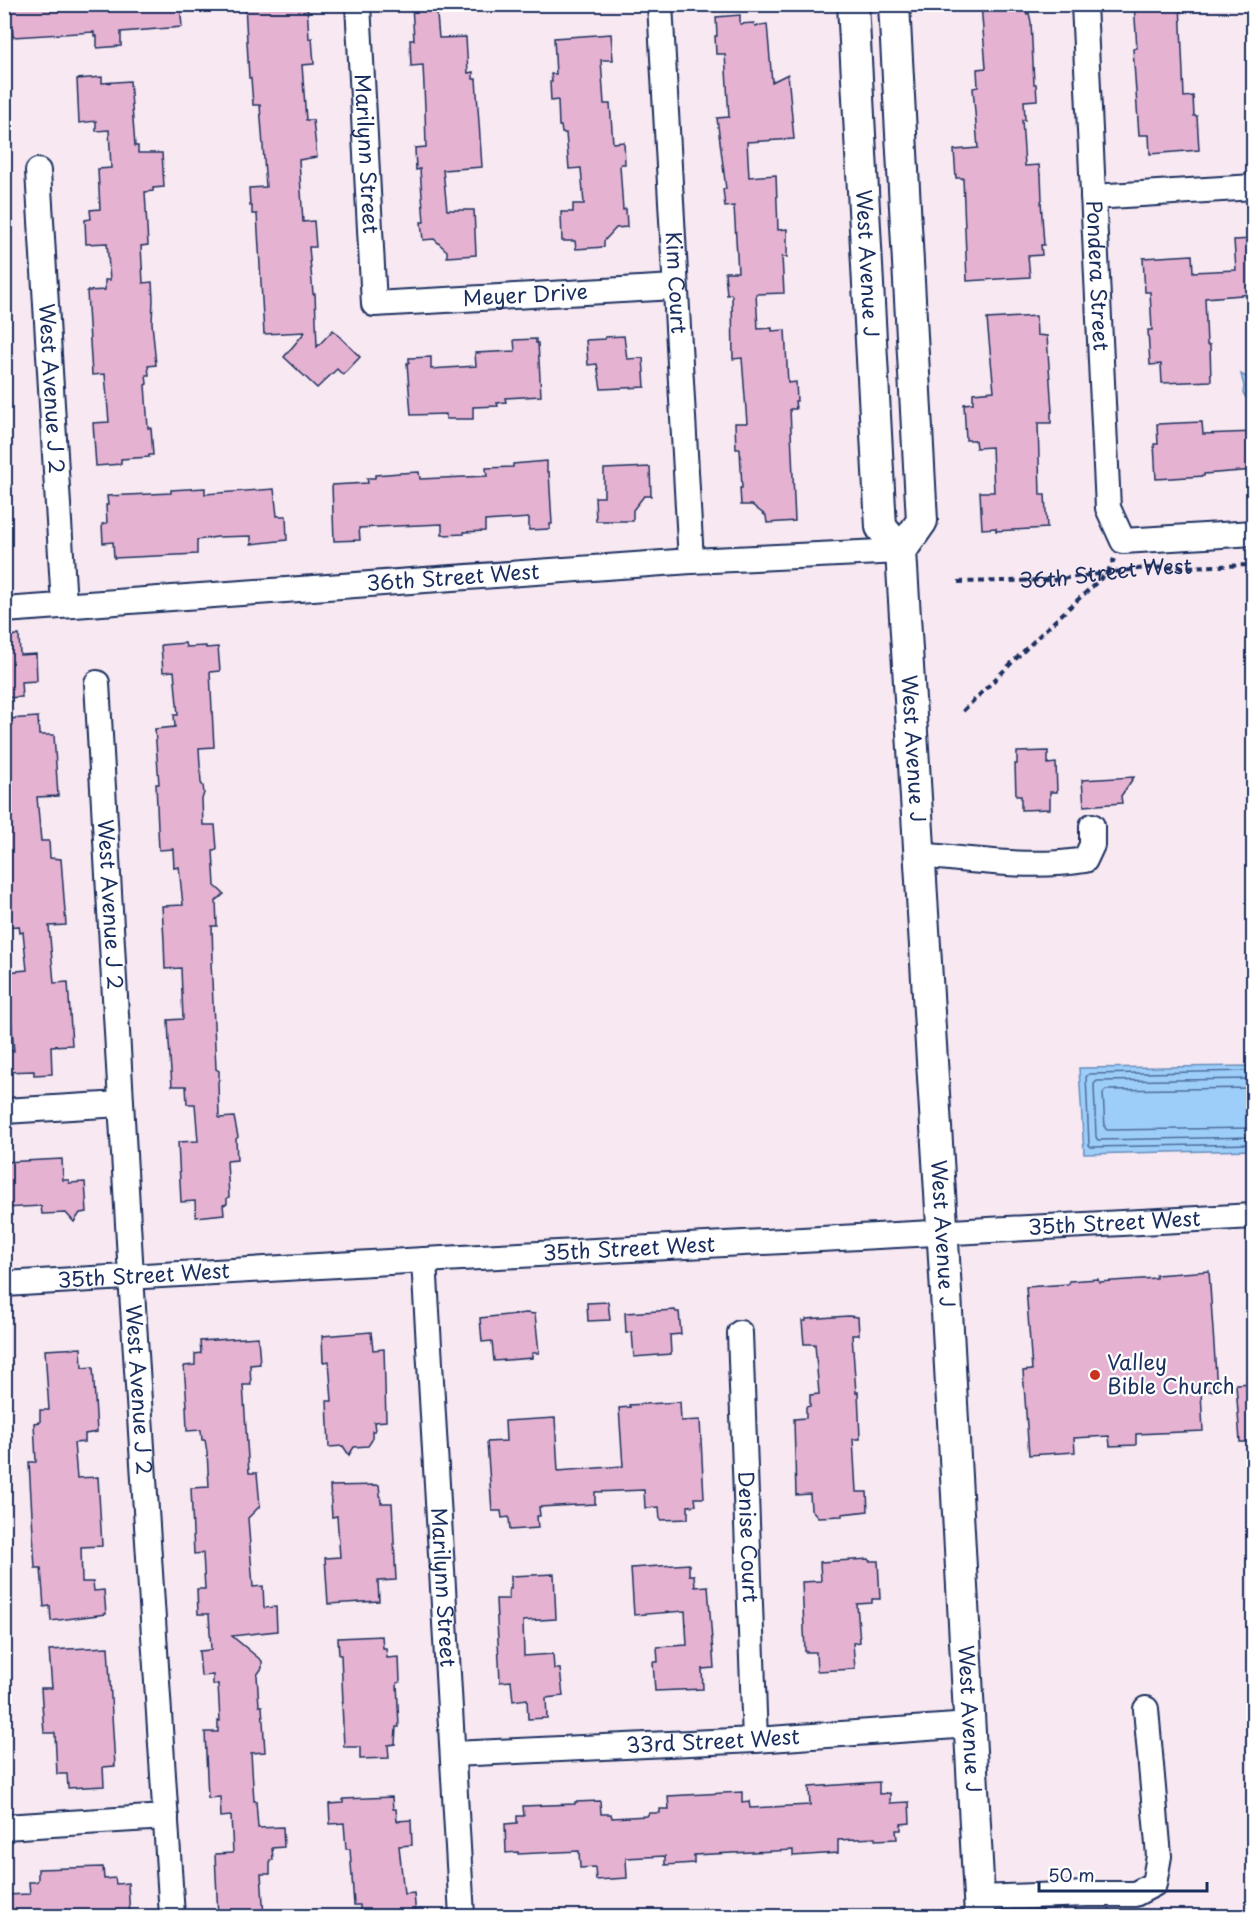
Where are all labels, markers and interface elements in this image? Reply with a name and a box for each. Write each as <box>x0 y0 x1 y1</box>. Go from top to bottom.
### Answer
street label: Marilynn Street <box>348 73 388 234</box>
street label: West Avenue J <box>849 189 889 338</box>
street label: Pondera Street <box>1079 200 1119 352</box>
street label: Kim Court <box>659 231 696 334</box>
street label: Meyer Drive <box>462 274 588 313</box>
street label: West Avenue J 2 <box>32 302 74 475</box>
street label: 36th Street West <box>1019 549 1192 595</box>
street label: 36th Street West <box>365 554 540 598</box>
street label: West Avenue J <box>895 674 935 823</box>
street label: West Avenue J 2 <box>91 818 133 991</box>
street label: West Avenue J <box>924 1159 965 1308</box>
street label: 35th Street West <box>1027 1201 1201 1242</box>
street label: 35th Street West <box>542 1227 716 1268</box>
street label: 35th Street West <box>57 1253 231 1295</box>
street label: West Avenue J 2 <box>119 1303 162 1476</box>
place label: Valley Bible Church <box>1107 1345 1235 1401</box>
marker: Valley Bible Church <box>1088 1368 1102 1382</box>
street label: Denise Court <box>731 1470 768 1603</box>
street label: Marilynn Street <box>424 1507 466 1668</box>
street label: West Avenue J <box>951 1644 991 1794</box>
street label: 33rd Street West <box>625 1719 800 1760</box>
scale bar <box>1039 1855 1207 1893</box>
text: 50 m <box>1048 1861 1095 1888</box>

